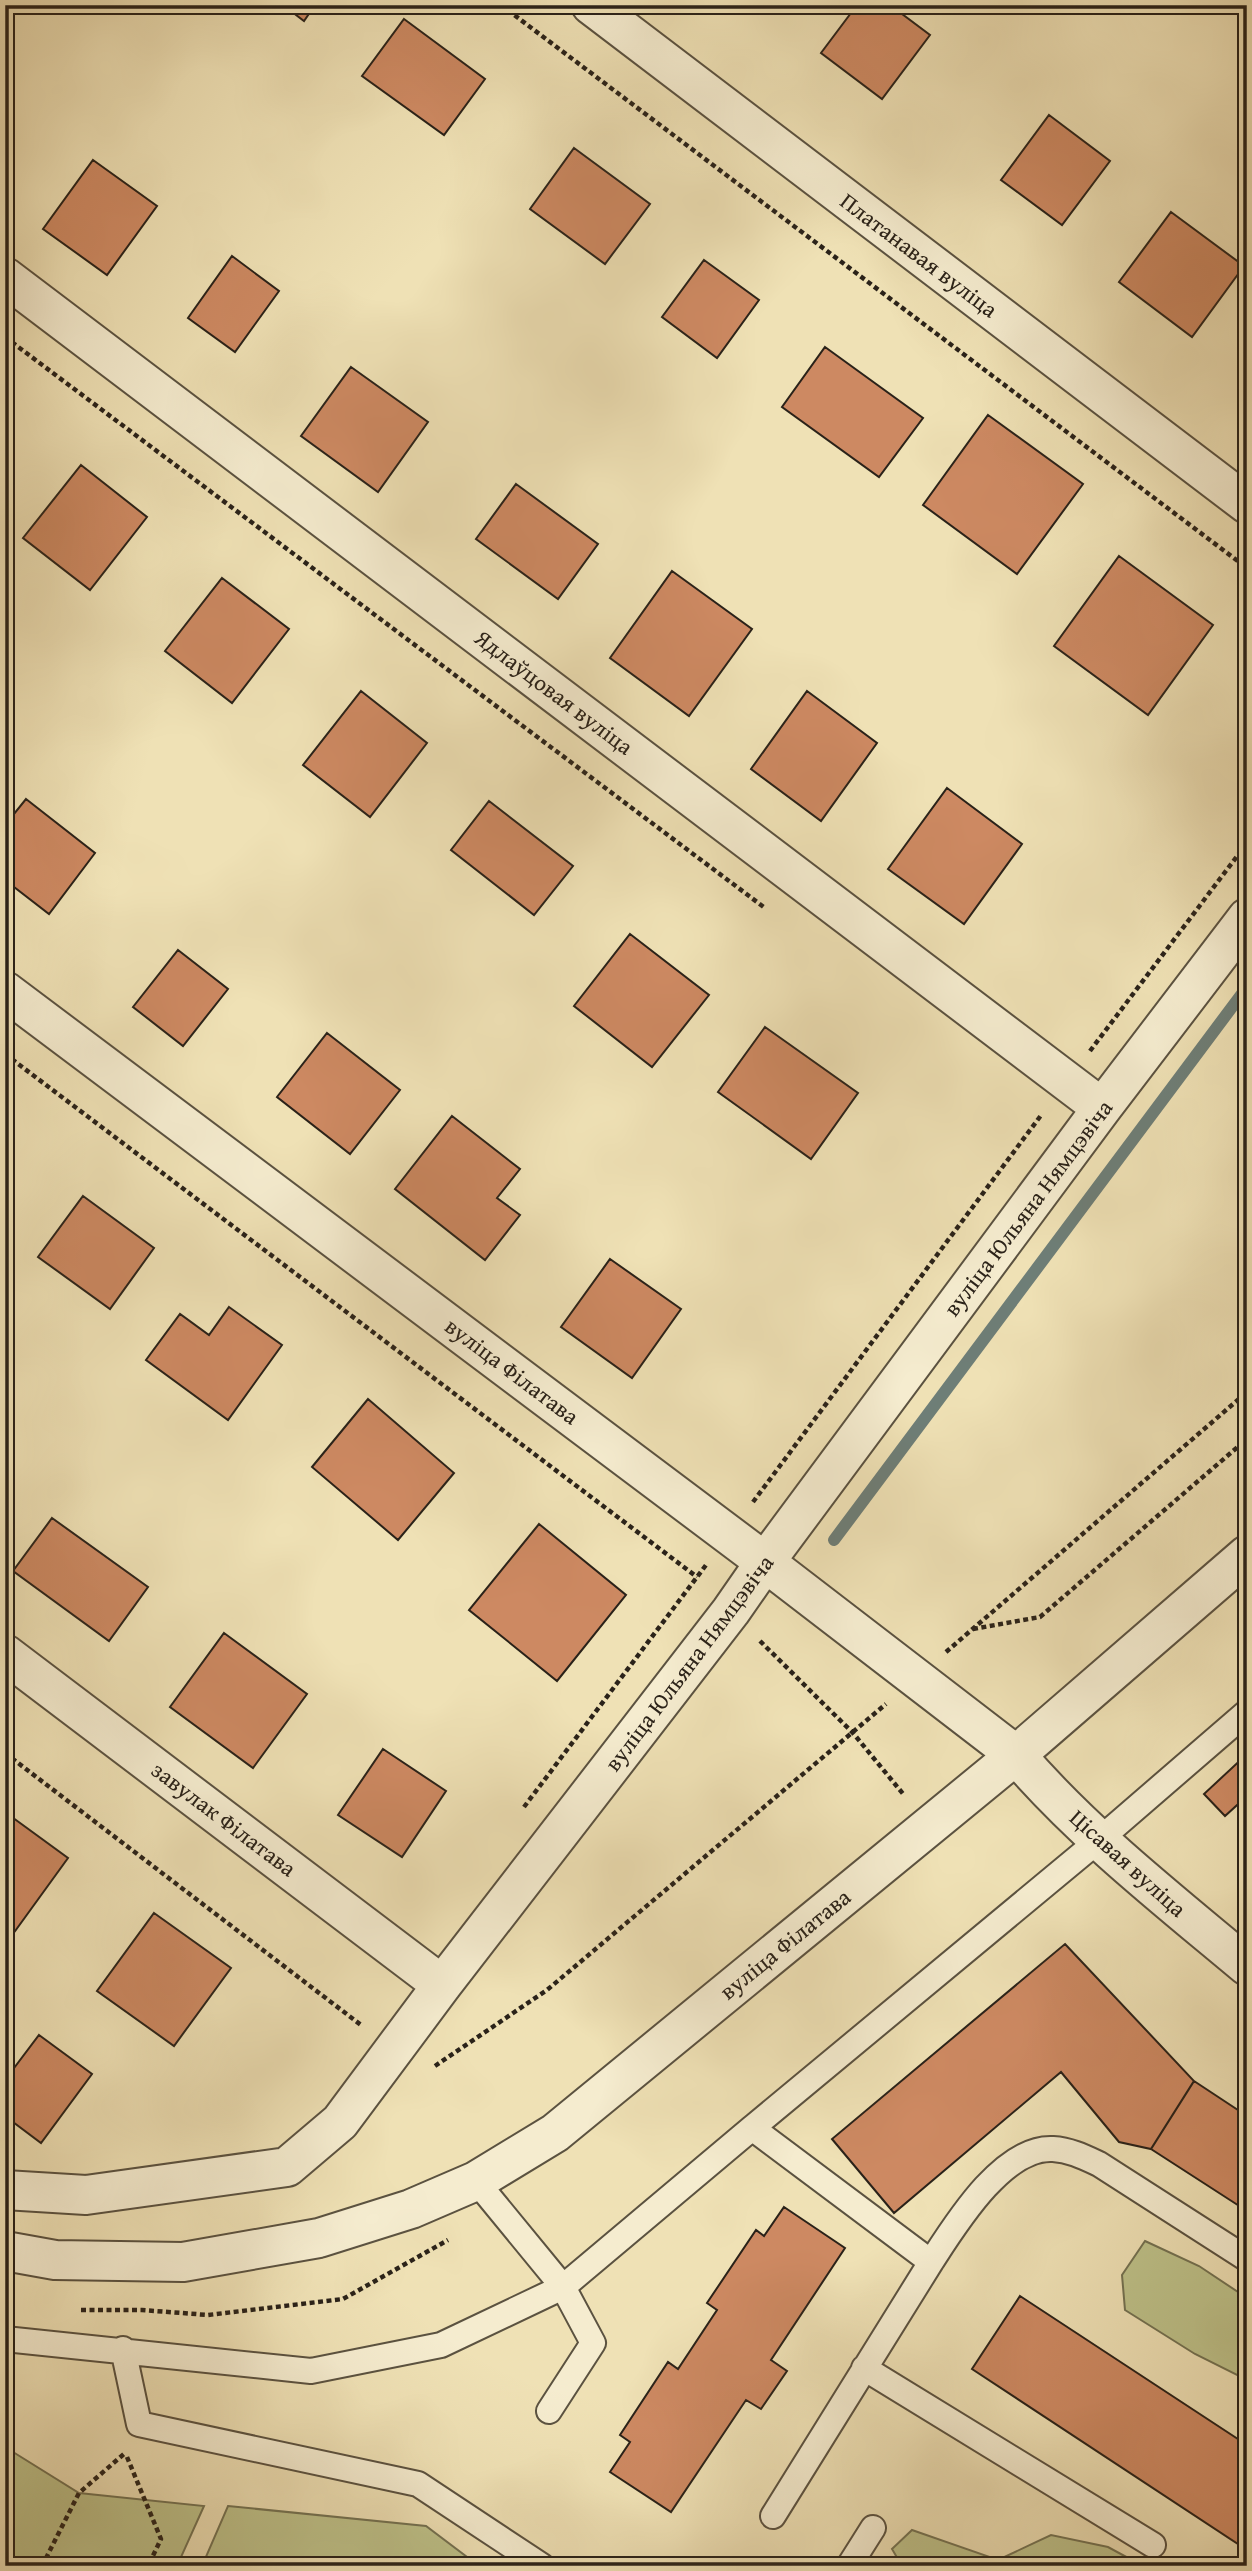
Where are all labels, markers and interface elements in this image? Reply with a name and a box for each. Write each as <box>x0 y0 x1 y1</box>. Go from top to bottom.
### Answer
street label: Платанавая вуліца <box>834 184 1005 325</box>
street label: Ядлаўцовая вуліца <box>467 620 641 762</box>
street label: вуліца Юльяна Нямцэвіча <box>935 1093 1120 1323</box>
street label: вуліца Філатава <box>438 1309 586 1432</box>
street label: вуліца Юльяна Нямцэвіча <box>596 1548 781 1778</box>
street label: завулак Філатава <box>145 1753 304 1884</box>
street label: Цісавая вуліца <box>1063 1801 1194 1924</box>
street label: вуліца Філатава <box>712 1880 857 2007</box>

